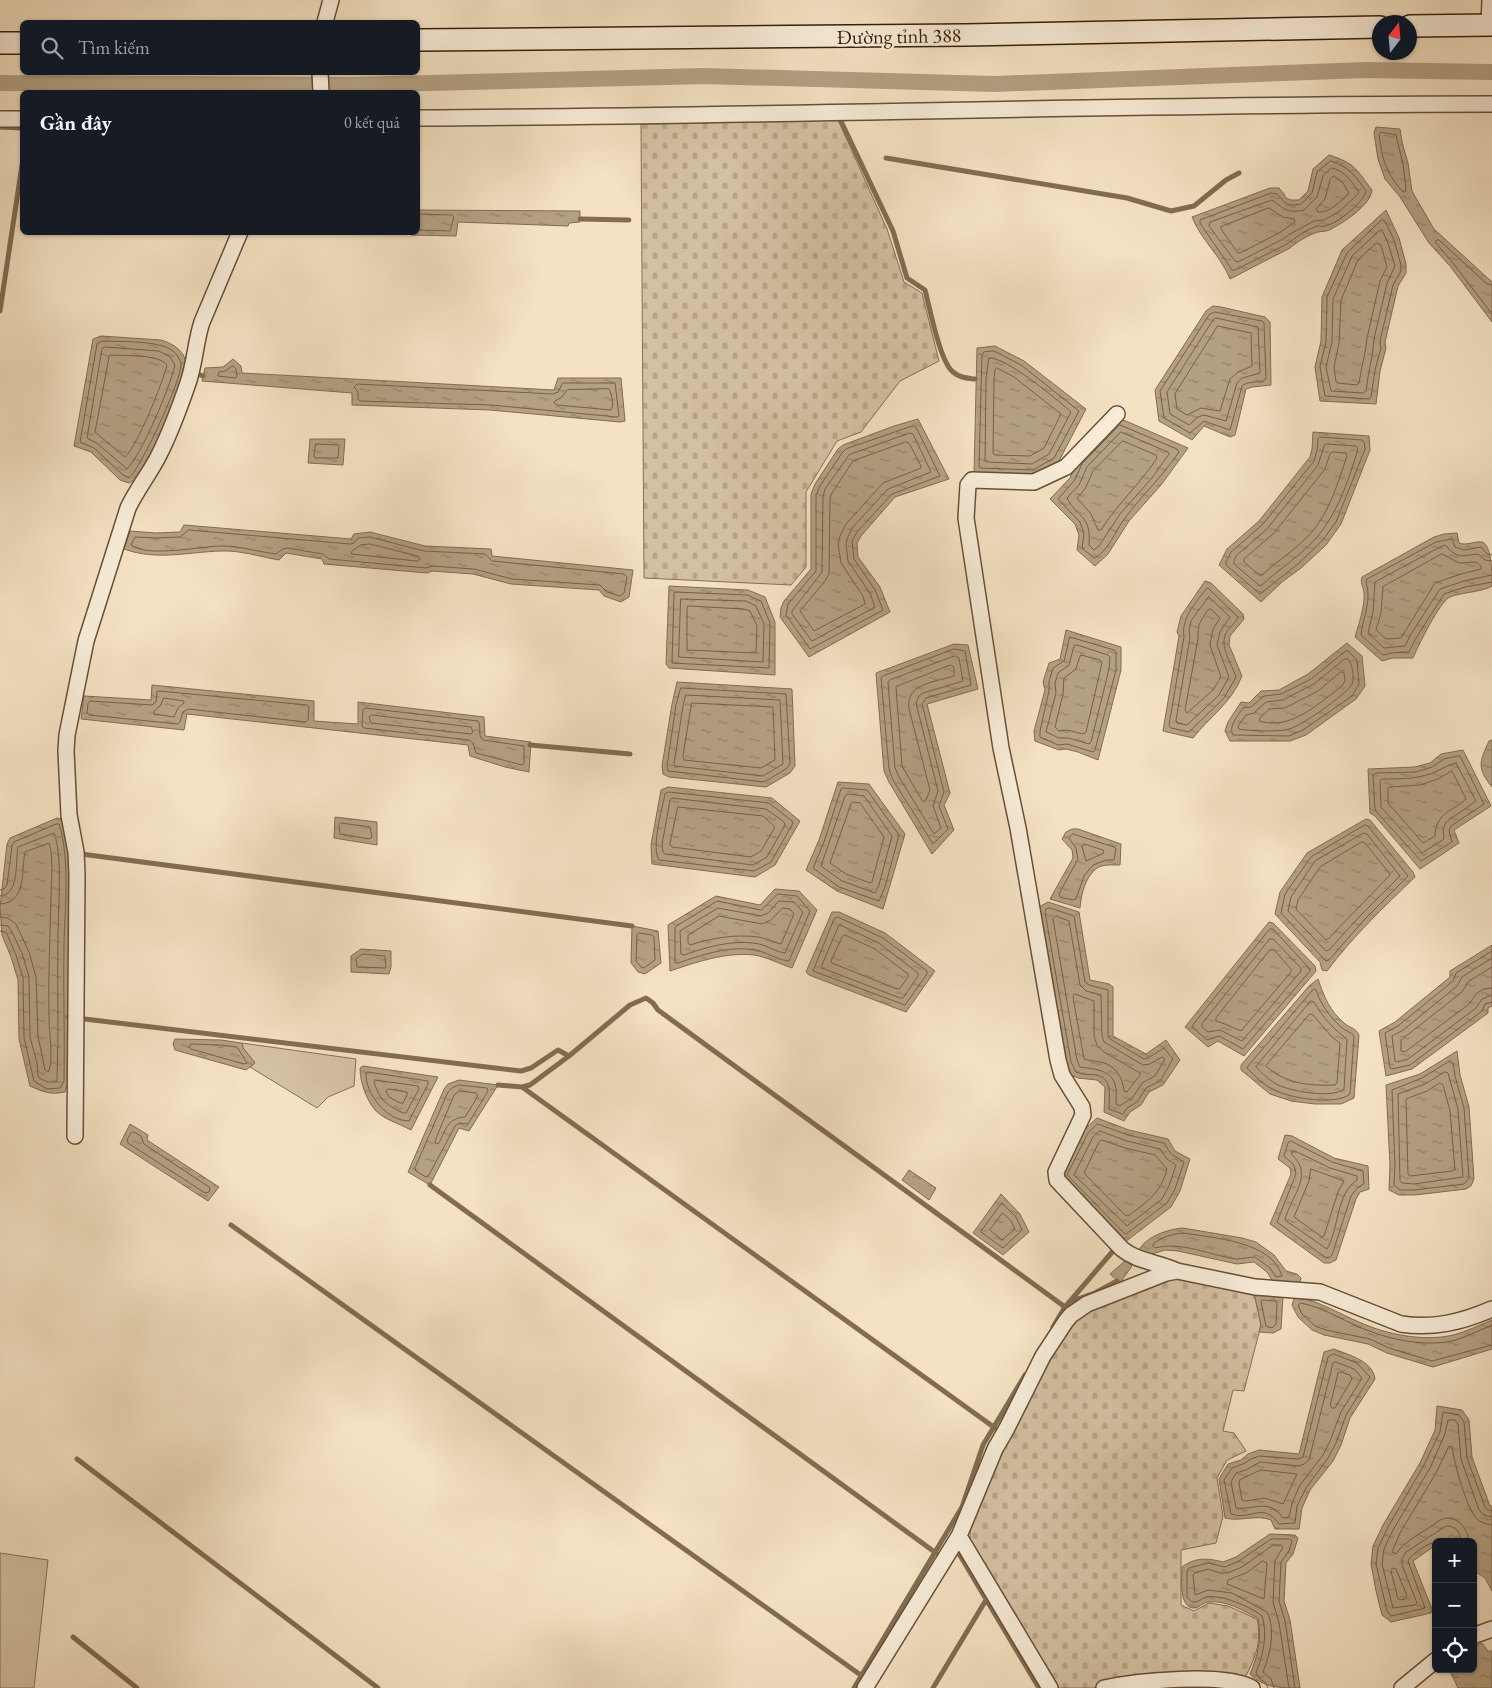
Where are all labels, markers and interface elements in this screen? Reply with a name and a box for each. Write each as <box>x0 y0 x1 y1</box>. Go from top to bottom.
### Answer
north arrow <box>1372 15 1417 60</box>
search box <box>20 20 420 75</box>
street label: Đường tỉnh 388 <box>837 22 961 50</box>
icon: search <box>38 34 66 62</box>
text: Tìm kiếm <box>78 35 150 60</box>
text: Gần đây <box>40 109 112 136</box>
text: 0 kết quả <box>344 112 400 133</box>
map controls <box>1432 1538 1477 1673</box>
button: + <box>1432 1538 1477 1583</box>
button: − <box>1432 1583 1477 1628</box>
button: locate <box>1432 1628 1477 1673</box>

